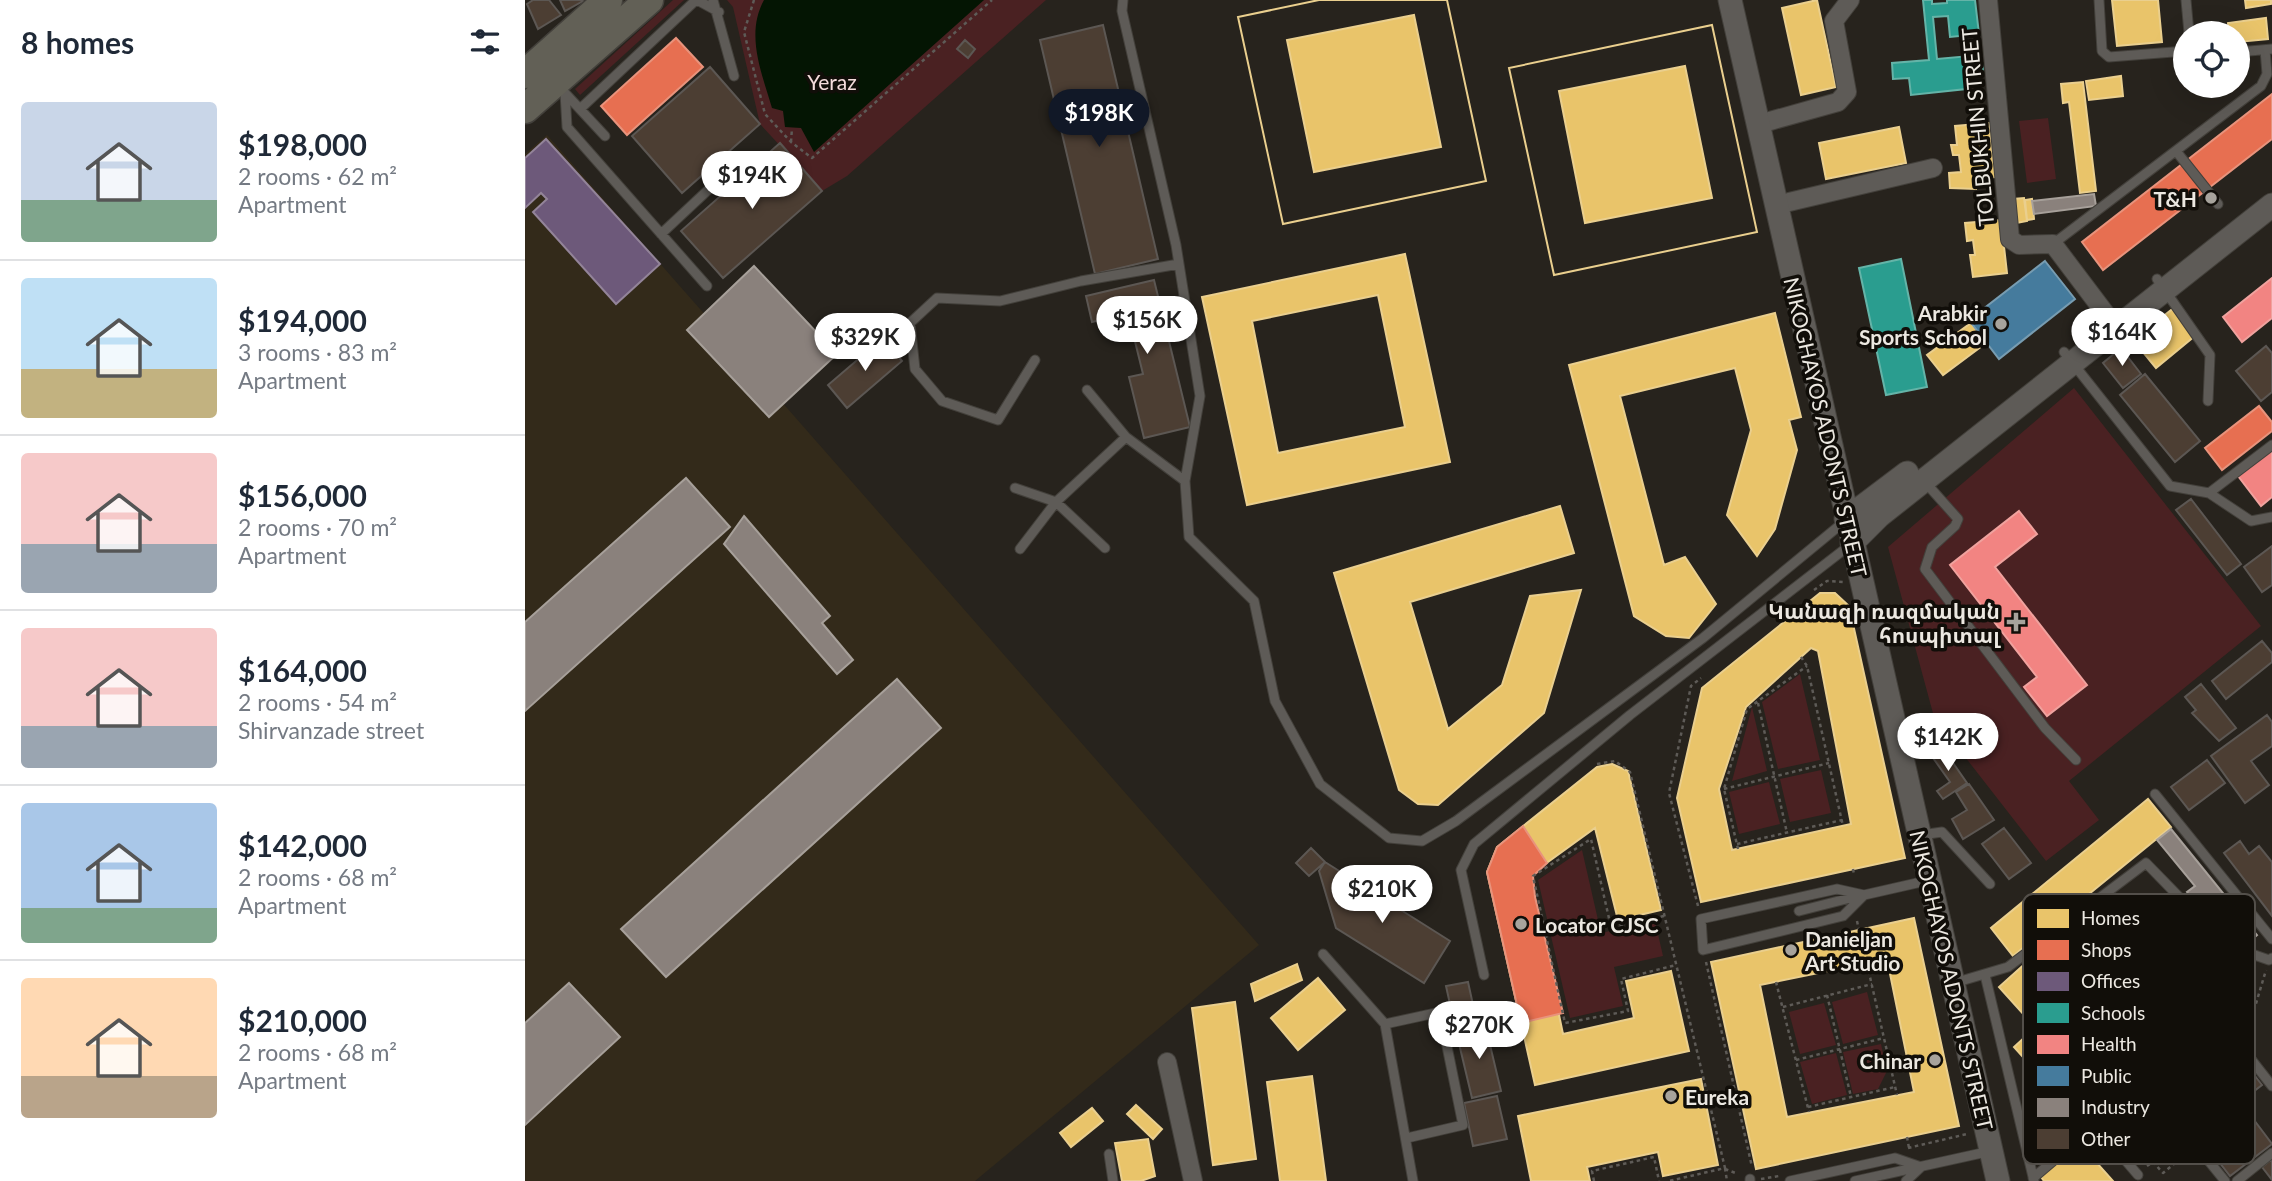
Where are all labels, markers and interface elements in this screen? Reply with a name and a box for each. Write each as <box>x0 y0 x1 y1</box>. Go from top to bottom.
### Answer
map controls <box>2173 21 2250 98</box>
button: locate <box>2173 21 2250 98</box>
icon: filters <box>466 23 504 61</box>
text: 8 homes <box>21 24 134 60</box>
street label: TOLBUKHIN STREET <box>1956 26 1998 227</box>
park label: Yeraz <box>807 69 857 94</box>
pin: $198K <box>1050 90 1148 149</box>
text: $198K <box>1064 98 1134 126</box>
text: $198,000 <box>238 126 367 162</box>
icon: home <box>77 130 161 214</box>
pin: $194K <box>703 152 801 211</box>
text: $194K <box>717 160 787 188</box>
text: 2 rooms · 62 m² <box>238 162 397 190</box>
place label: T&H <box>2154 186 2197 211</box>
text: Apartment <box>238 190 346 218</box>
marker: T&H <box>2203 190 2219 206</box>
street label: NIKOGHAYOS ADONTS STREET <box>1779 275 1873 580</box>
pin: $156K <box>1098 296 1196 356</box>
place label: Arabkir Sports School <box>1859 300 1987 349</box>
text: $194,000 <box>238 302 367 338</box>
text: $156K <box>1112 305 1182 333</box>
icon: home <box>77 306 161 390</box>
pin: $164K <box>2073 308 2171 368</box>
pin: $329K <box>816 314 914 373</box>
marker: Arabkir Sports School <box>1993 316 2009 332</box>
text: $164K <box>2087 317 2157 345</box>
text: $329K <box>830 322 900 350</box>
text: 3 rooms · 83 m² <box>238 338 397 366</box>
text: Apartment <box>238 366 346 394</box>
text: $156,000 <box>238 477 367 513</box>
icon: home <box>77 481 161 565</box>
text: 2 rooms · 70 m² <box>238 513 397 541</box>
text: Apartment <box>238 541 346 569</box>
place label: Կանազի ռազմական հոսպիտալ <box>1768 598 2001 648</box>
marker: Կանազի ռազմական հոսպիտալ <box>2006 612 2026 632</box>
text: $164,000 <box>238 652 367 688</box>
icon: home <box>77 656 161 740</box>
text: 2 rooms · 54 m² <box>238 688 397 716</box>
pin: $142K <box>1899 714 1997 773</box>
text: Shirvanzade street <box>238 716 424 744</box>
text: $142K <box>1913 722 1983 750</box>
text: $142,000 <box>238 827 367 863</box>
street label: NIKOGHAYOS ADONTS STREET <box>1905 828 1999 1133</box>
icon: home <box>77 831 161 915</box>
text: 2 rooms · 68 m² <box>238 863 397 891</box>
pin: $210K <box>1333 866 1431 925</box>
text: $210K <box>1347 874 1417 902</box>
text: Apartment <box>238 891 346 919</box>
legend <box>2023 894 2255 1164</box>
text: Homes <box>2081 906 2140 929</box>
place label: Locator CJSC <box>1535 912 1659 937</box>
marker: Locator CJSC <box>1513 916 1529 932</box>
place label: Danieljan Art Studio <box>1804 926 1900 975</box>
text: Shops <box>2081 938 2131 961</box>
marker: Danieljan Art Studio <box>1783 942 1799 958</box>
text: Offices <box>2081 969 2140 992</box>
text: Schools <box>2081 1001 2145 1024</box>
text: $210,000 <box>238 1002 367 1038</box>
pin: $270K <box>1430 1002 1528 1061</box>
icon: home <box>77 1006 161 1090</box>
text: $270K <box>1444 1010 1514 1038</box>
text: Health <box>2081 1032 2137 1055</box>
text: 2 rooms · 68 m² <box>238 1038 397 1066</box>
place label: Chinar <box>1860 1048 1921 1073</box>
marker: Chinar <box>1927 1052 1943 1068</box>
text: Public <box>2081 1064 2132 1087</box>
text: Apartment <box>238 1066 346 1094</box>
place label: Eureka <box>1685 1084 1749 1109</box>
marker: Eureka <box>1663 1088 1679 1104</box>
text: Industry <box>2081 1095 2150 1118</box>
text: Other <box>2081 1127 2131 1150</box>

